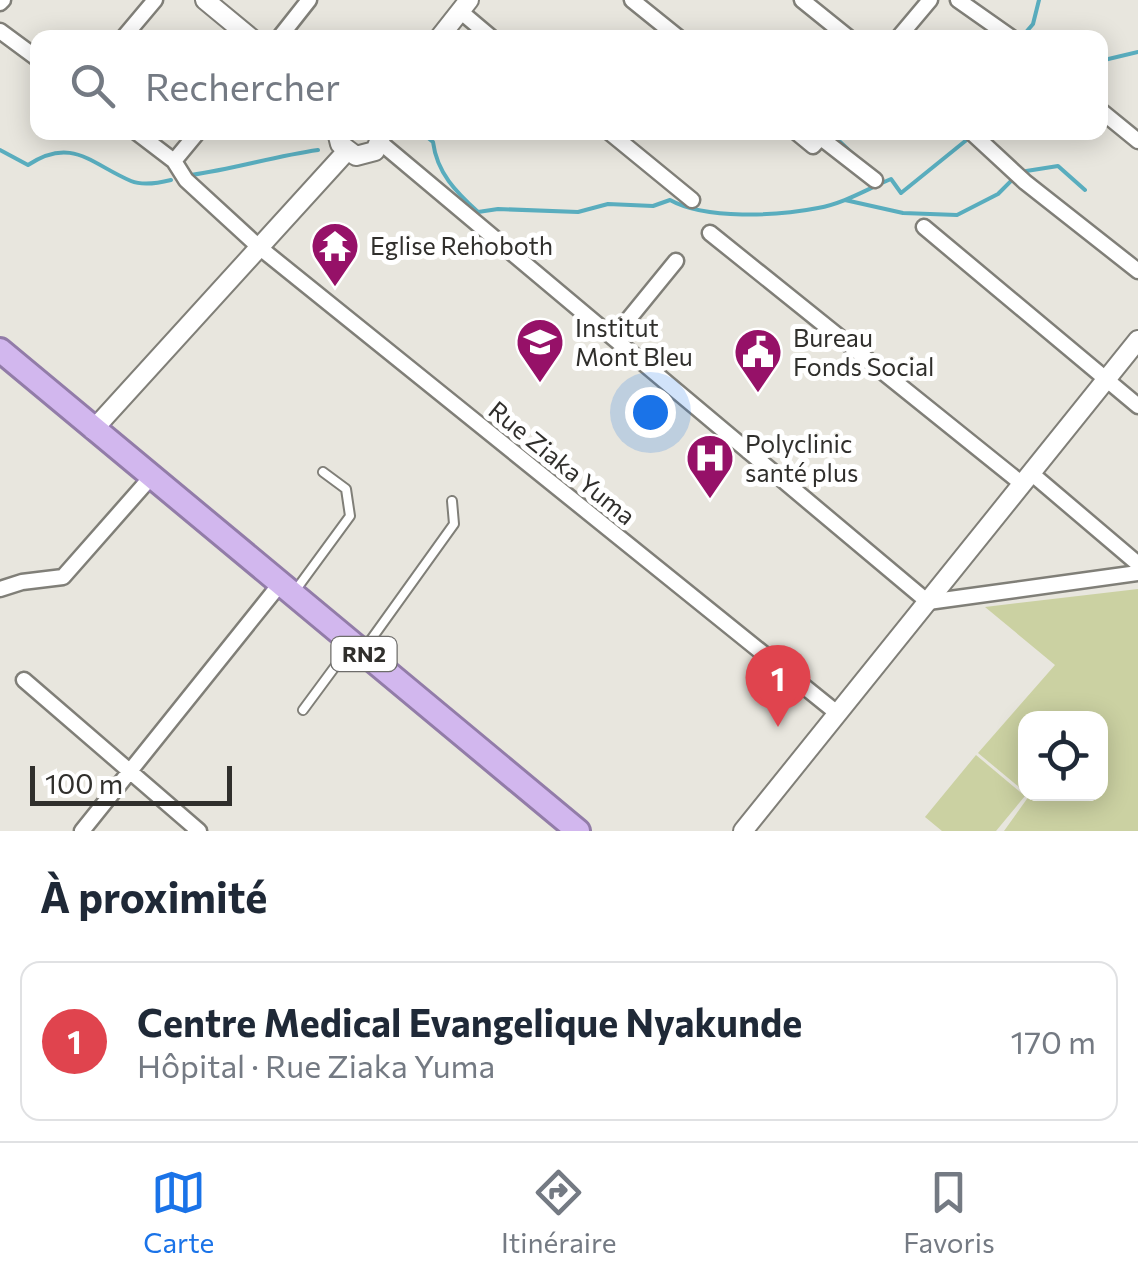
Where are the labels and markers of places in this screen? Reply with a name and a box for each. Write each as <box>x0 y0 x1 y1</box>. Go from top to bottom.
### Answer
temple icon: Eglise Rehoboth <box>309 220 361 288</box>
place label: Eglise Rehoboth <box>370 230 553 260</box>
place label: Institut Mont Bleu <box>575 312 693 371</box>
school or university icon: Institut Mont Bleu <box>514 316 566 384</box>
place label: Bureau Fonds Social <box>793 322 934 381</box>
public building icon: Bureau Fonds Social <box>732 326 784 394</box>
place label: Polyclinic santé plus <box>745 428 858 487</box>
hospital icon: Polyclinic santé plus <box>684 432 736 500</box>
pin: 1 <box>746 644 810 727</box>

